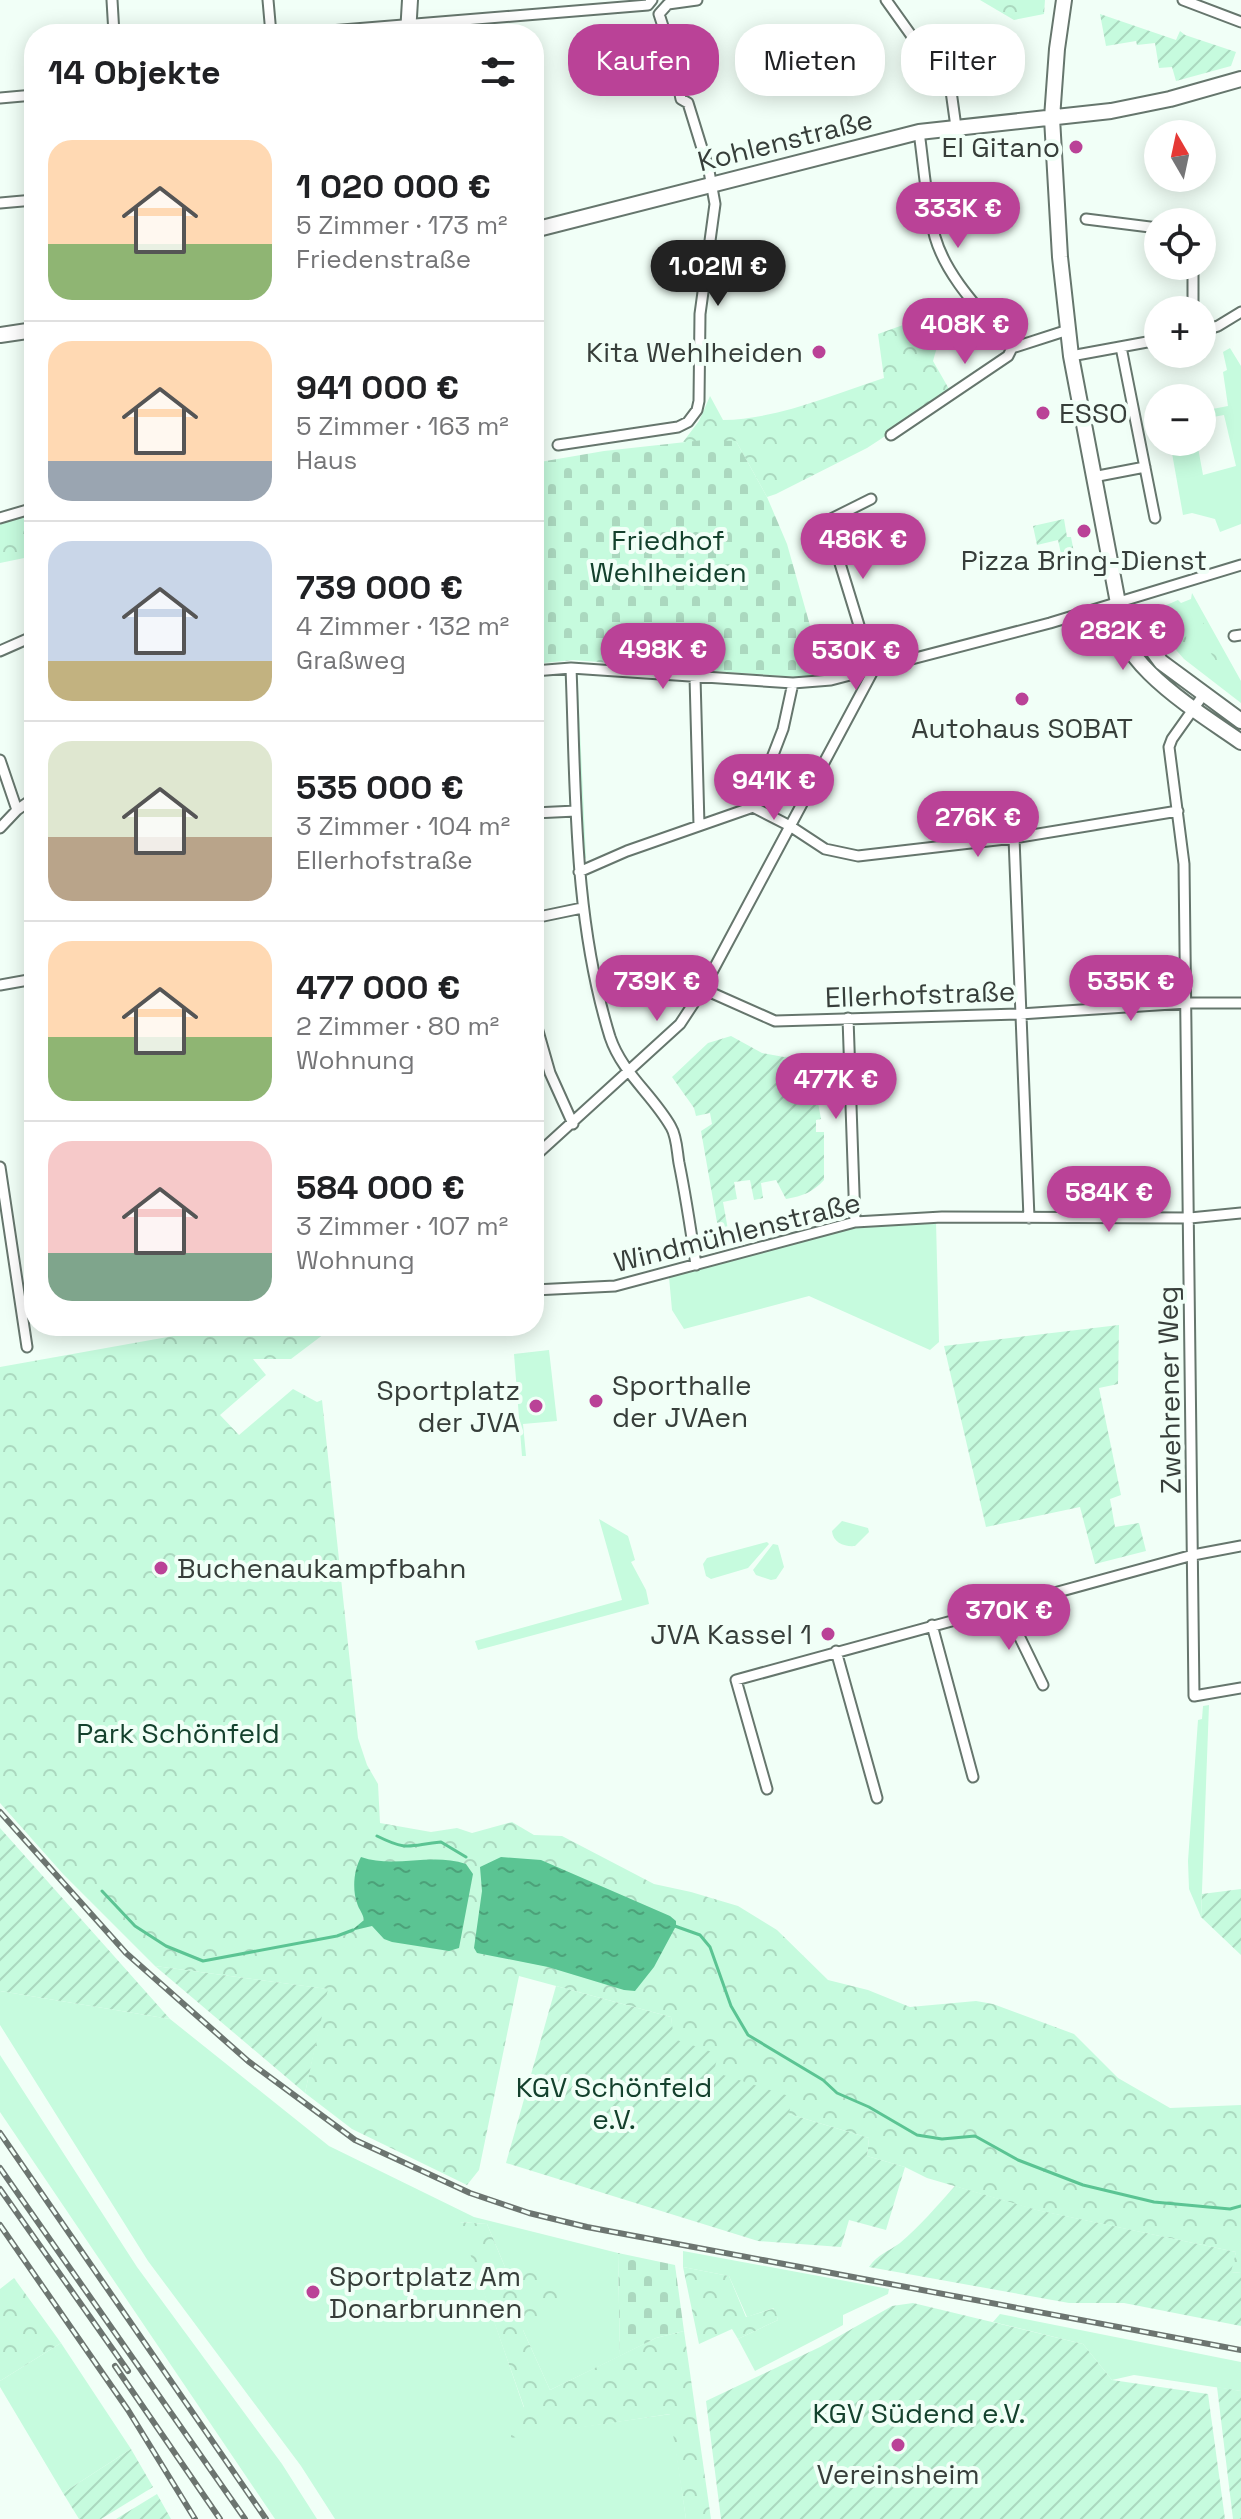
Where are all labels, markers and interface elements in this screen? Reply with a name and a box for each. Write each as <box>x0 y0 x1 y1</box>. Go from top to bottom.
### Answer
chip: Kaufen <box>568 24 719 96</box>
chip: Mieten <box>735 24 885 96</box>
chip: Filter <box>901 24 1025 96</box>
icon: filters <box>476 50 520 94</box>
text: 14 Objekte <box>48 51 221 94</box>
street label: Kohlenstraße <box>694 101 876 179</box>
north arrow <box>1144 120 1216 192</box>
map controls <box>1144 120 1216 456</box>
place label: El Gitano <box>941 129 1060 165</box>
marker: El Gitano <box>1067 138 1085 156</box>
text: 1 020 000 € <box>296 165 491 208</box>
icon: home <box>112 172 208 268</box>
pin: 333K € <box>893 182 1023 250</box>
text: 333K € <box>914 191 1002 225</box>
text: 5 Zimmer · 173 m² <box>296 208 508 242</box>
button: locate <box>1144 208 1216 280</box>
pin: 1.02M € <box>644 240 792 308</box>
text: Friedenstraße <box>296 242 471 276</box>
text: 1.02M € <box>669 249 767 283</box>
button: + <box>1144 296 1216 368</box>
pin: 408K € <box>900 298 1030 366</box>
text: 408K € <box>920 307 1010 341</box>
place label: Kita Wehlheiden <box>586 334 803 370</box>
marker: Kita Wehlheiden <box>810 343 828 361</box>
text: 941 000 € <box>296 366 459 409</box>
icon: home <box>112 373 208 469</box>
button: − <box>1144 384 1216 456</box>
place label: ESSO <box>1059 395 1128 431</box>
marker: ESSO <box>1034 404 1052 422</box>
text: 5 Zimmer · 163 m² <box>296 409 509 443</box>
text: Haus <box>296 443 357 477</box>
pin: 486K € <box>798 513 928 581</box>
park label: Friedhof Wehlheiden <box>589 522 747 590</box>
text: 486K € <box>819 522 907 556</box>
marker: Pizza Bring-Dienst <box>1075 522 1093 540</box>
place label: Pizza Bring-Dienst <box>961 542 1207 578</box>
text: 739 000 € <box>296 566 463 609</box>
icon: home <box>112 573 208 669</box>
pin: 282K € <box>1058 604 1188 672</box>
text: 4 Zimmer · 132 m² <box>296 609 509 643</box>
text: 282K € <box>1080 613 1167 647</box>
pin: 498K € <box>598 623 728 691</box>
pin: 530K € <box>791 624 921 692</box>
text: 498K € <box>619 632 707 666</box>
text: 530K € <box>812 633 900 667</box>
text: Graßweg <box>296 643 406 677</box>
marker: Autohaus SOBAT <box>1013 690 1031 708</box>
place label: Autohaus SOBAT <box>911 710 1133 746</box>
pin: 941K € <box>709 754 839 822</box>
text: 941K € <box>732 763 816 797</box>
text: 535 000 € <box>296 766 464 809</box>
icon: home <box>112 773 208 869</box>
pin: 276K € <box>913 791 1043 859</box>
text: 276K € <box>935 800 1021 834</box>
text: 3 Zimmer · 104 m² <box>296 809 510 843</box>
text: Ellerhofstraße <box>296 843 473 877</box>
pin: 739K € <box>592 955 722 1023</box>
pin: 535K € <box>1066 955 1196 1023</box>
text: 739K € <box>614 964 700 998</box>
text: 535K € <box>1087 964 1175 998</box>
text: 477 000 € <box>296 966 460 1009</box>
icon: home <box>112 973 208 1069</box>
street label: Ellerhofstraße <box>824 973 1016 1015</box>
text: 2 Zimmer · 80 m² <box>296 1009 499 1043</box>
text: Wohnung <box>296 1043 415 1077</box>
pin: 477K € <box>771 1053 901 1121</box>
text: 477K € <box>794 1062 878 1096</box>
text: 584 000 € <box>296 1166 465 1209</box>
pin: 584K € <box>1044 1166 1174 1234</box>
icon: home <box>112 1173 208 1269</box>
text: 584K € <box>1065 1175 1153 1209</box>
street label: Windmühlenstraße <box>610 1184 864 1280</box>
text: 3 Zimmer · 107 m² <box>296 1209 508 1243</box>
text: Wohnung <box>296 1243 415 1277</box>
street label: Zwehrener Weg <box>1149 1286 1189 1494</box>
place label: Sporthalle der JVAen <box>612 1367 752 1435</box>
place label: Sportplatz der JVA <box>376 1372 520 1440</box>
marker: Sporthalle der JVAen <box>587 1392 605 1410</box>
marker: Sportplatz der JVA <box>527 1397 545 1415</box>
place label: Buchenaukampfbahn <box>177 1550 466 1586</box>
marker: Buchenaukampfbahn <box>152 1559 170 1577</box>
pin: 370K € <box>944 1584 1074 1652</box>
text: 370K € <box>965 1593 1053 1627</box>
place label: JVA Kassel 1 <box>650 1616 812 1652</box>
marker: JVA Kassel 1 <box>819 1625 837 1643</box>
park label: Park Schönfeld <box>76 1715 280 1751</box>
park label: KGV Schönfeld e.V. <box>516 2069 712 2137</box>
place label: Sportplatz Am Donarbrunnen <box>329 2258 522 2326</box>
marker: Sportplatz Am Donarbrunnen <box>304 2283 322 2301</box>
park label: KGV Südend e.V. <box>812 2395 1026 2431</box>
marker: Vereinsheim <box>889 2436 907 2454</box>
place label: Vereinsheim <box>817 2456 979 2492</box>

